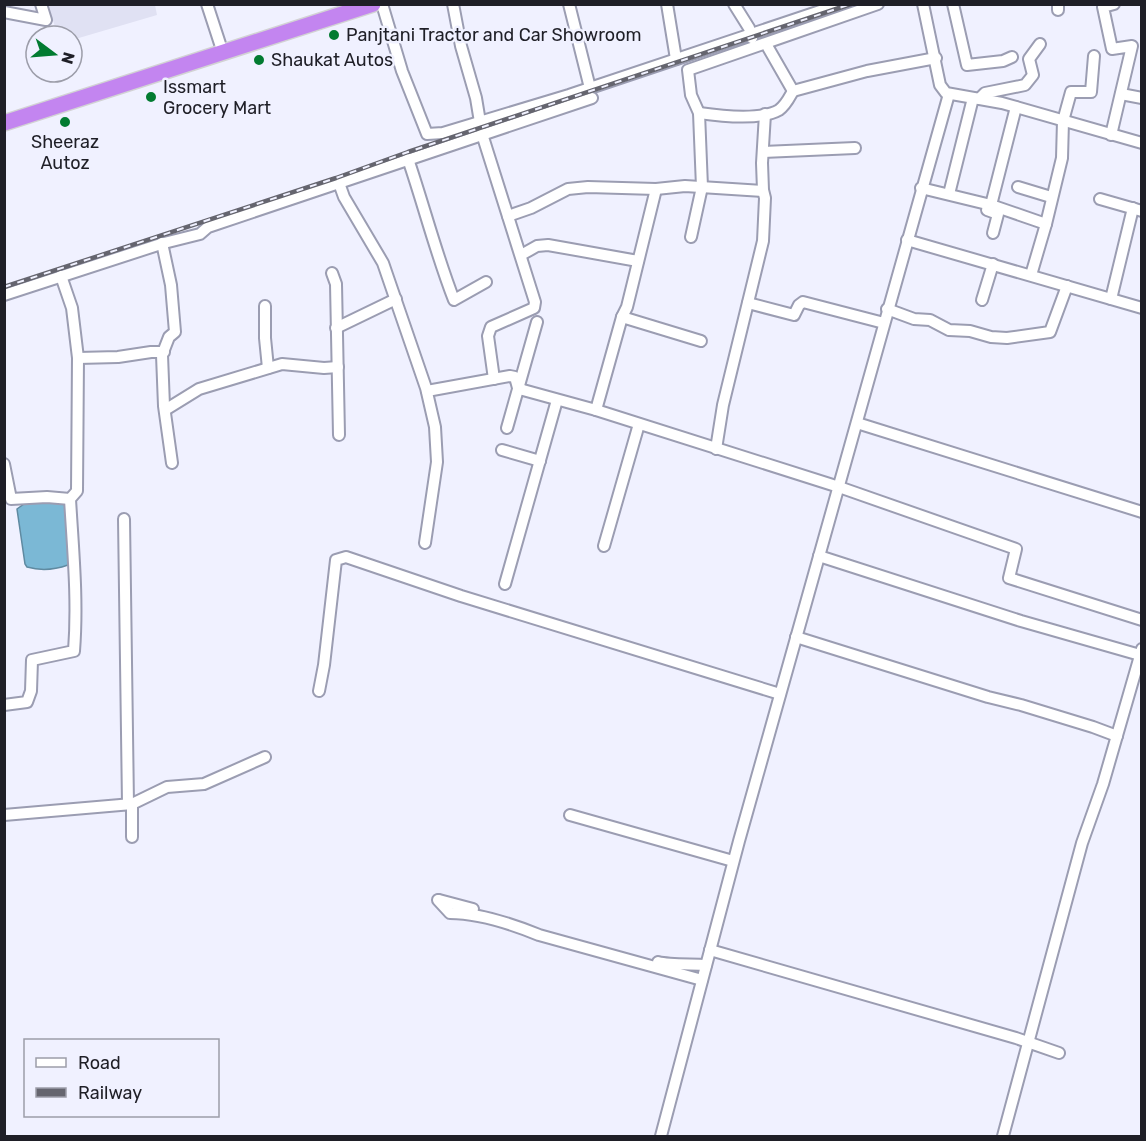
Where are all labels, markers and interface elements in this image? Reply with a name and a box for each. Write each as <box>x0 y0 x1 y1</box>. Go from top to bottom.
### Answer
north arrow <box>24 24 84 84</box>
place label: Panjtani Tractor and Car Showroom <box>346 24 641 46</box>
marker: Panjtani Tractor and Car Showroom <box>327 28 341 42</box>
place label: Shaukat Autos <box>271 49 393 71</box>
text: N <box>57 50 79 66</box>
marker: Shaukat Autos <box>252 53 266 67</box>
place label: Issmart Grocery Mart <box>163 76 271 119</box>
marker: Issmart Grocery Mart <box>144 90 158 104</box>
marker: Sheeraz Autoz <box>58 115 72 129</box>
place label: Sheeraz Autoz <box>31 131 99 174</box>
legend <box>24 1039 219 1117</box>
text: Road <box>78 1052 121 1074</box>
text: Railway <box>78 1082 142 1104</box>

